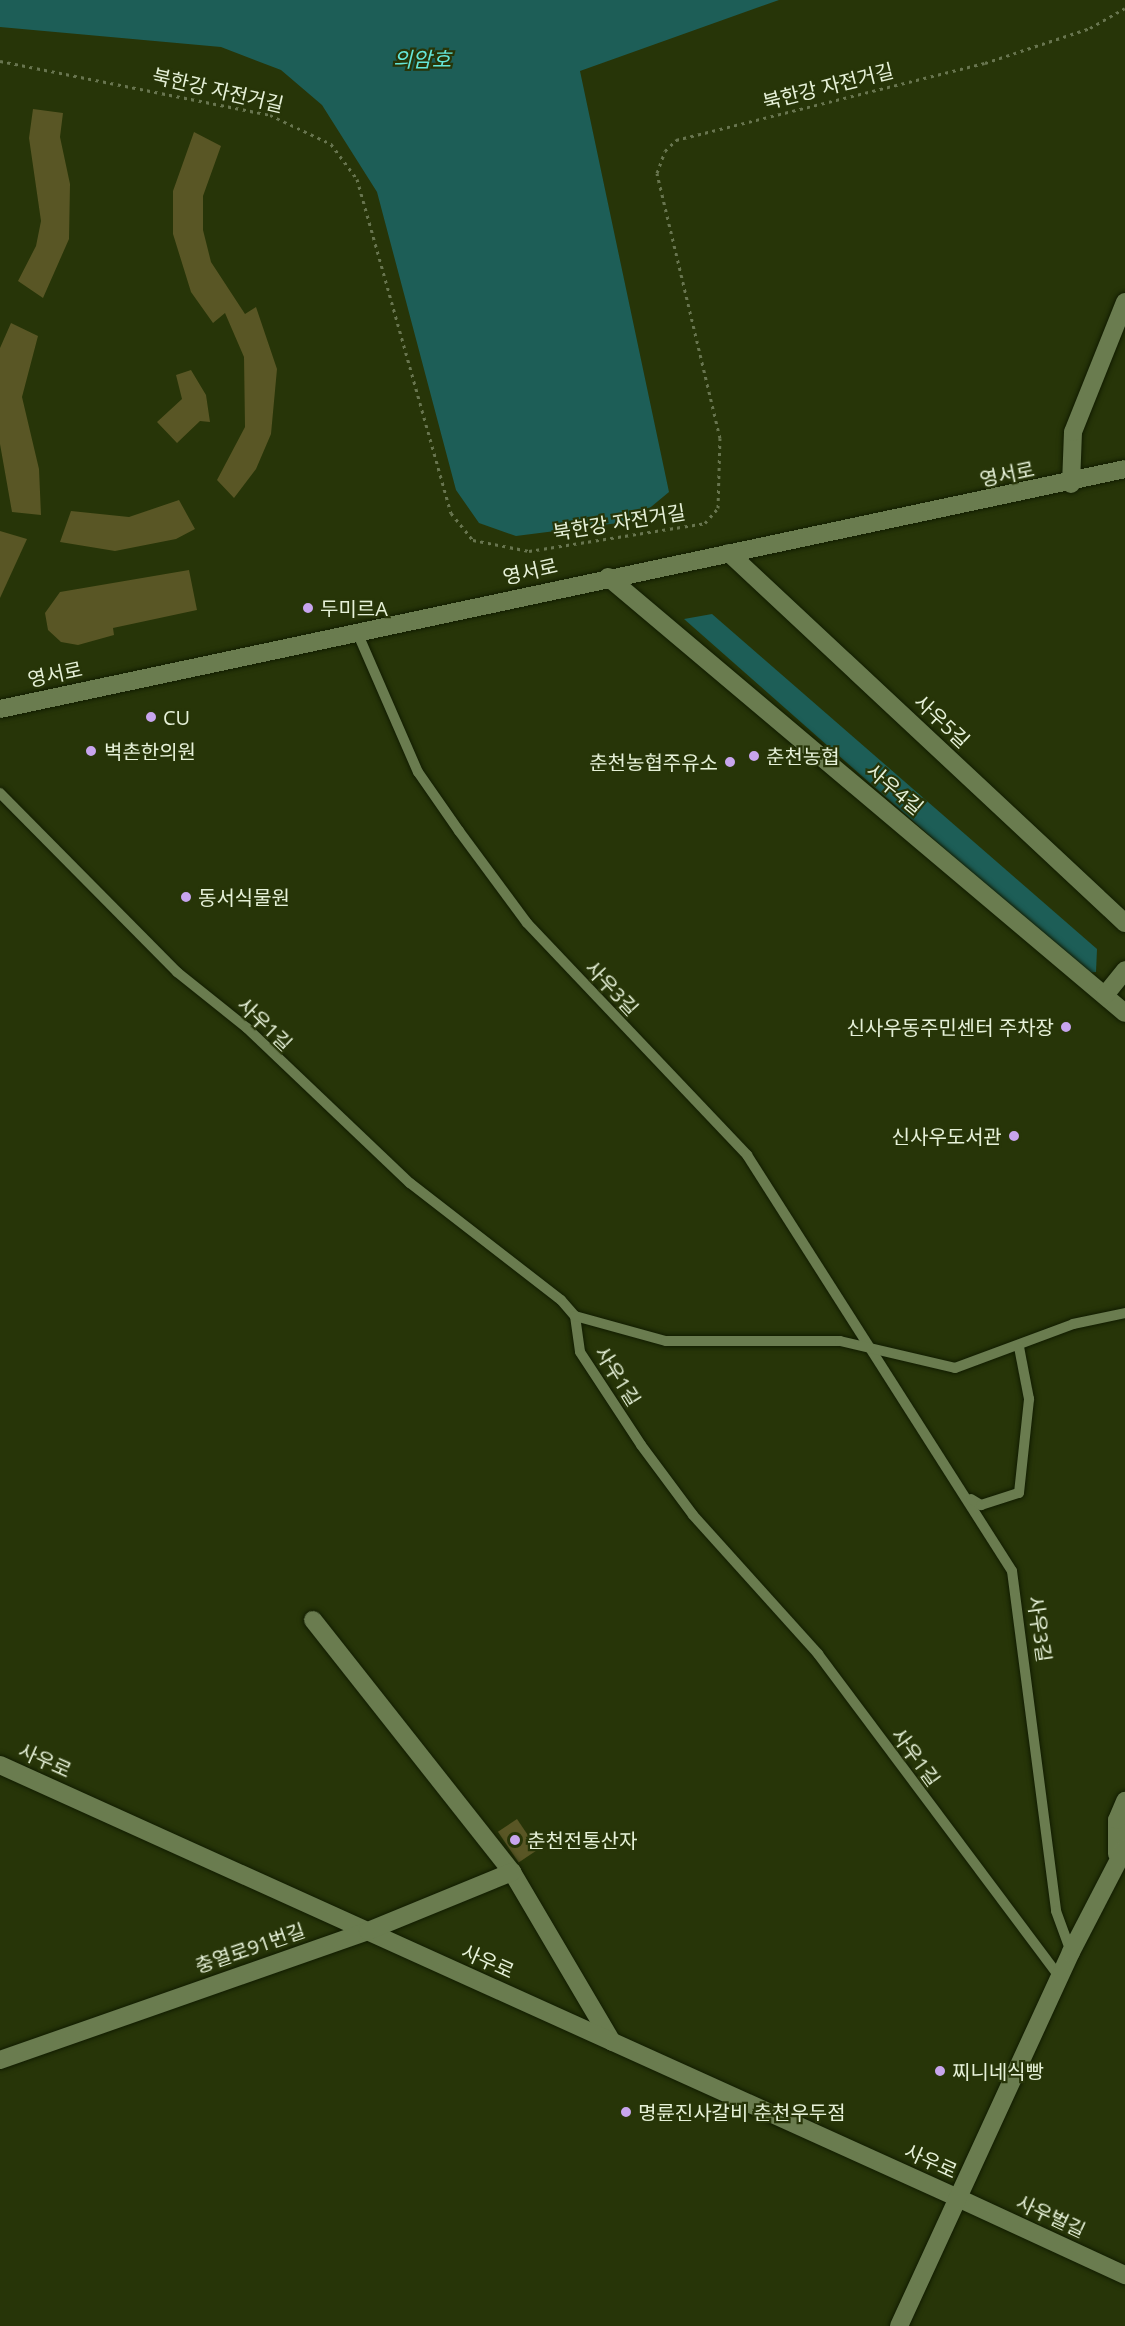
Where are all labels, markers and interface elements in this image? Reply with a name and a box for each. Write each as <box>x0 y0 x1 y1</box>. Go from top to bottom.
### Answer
water label: 의암호 <box>393 46 451 72</box>
street label: 북한강 자전거길 <box>760 58 896 114</box>
street label: 북한강 자전거길 <box>150 63 286 117</box>
street label: 영서로 <box>978 457 1036 491</box>
street label: 북한강 자전거길 <box>551 500 687 544</box>
street label: 영서로 <box>500 553 560 589</box>
place label: 두미르A <box>320 596 388 620</box>
marker: 두미르A <box>301 601 315 615</box>
street label: 영서로 <box>26 657 84 691</box>
street label: 사우5길 <box>909 690 975 752</box>
place label: CU <box>163 705 190 729</box>
marker: CU <box>144 710 158 724</box>
place label: 벽촌한의원 <box>104 739 196 763</box>
marker: 벽촌한의원 <box>82 742 100 760</box>
place label: 춘천농협 <box>766 744 840 768</box>
marker: 춘천농협 <box>747 749 761 763</box>
place label: 춘천농협주유소 <box>589 750 718 774</box>
marker: 춘천농협주유소 <box>723 755 737 769</box>
street label: 사우4길 <box>862 758 928 820</box>
place label: 동서식물원 <box>198 885 290 909</box>
marker: 동서식물원 <box>179 890 193 904</box>
street label: 사우3길 <box>581 955 643 1021</box>
street label: 사우1길 <box>233 992 297 1056</box>
place label: 신사우동주민센터 주차장 <box>846 1015 1054 1039</box>
marker: 신사우동주민센터 주차장 <box>1059 1020 1073 1034</box>
place label: 신사우도서관 <box>892 1124 1002 1148</box>
marker: 신사우도서관 <box>1007 1129 1021 1143</box>
street label: 사우1길 <box>590 1341 646 1411</box>
street label: 사우3길 <box>1023 1594 1057 1664</box>
street label: 사우1길 <box>887 1723 945 1791</box>
street label: 사우로 <box>15 1738 75 1782</box>
place label: 춘천전통산자 <box>527 1828 637 1852</box>
marker: 춘천전통산자 <box>508 1833 522 1847</box>
street label: 충열로91번길 <box>192 1918 308 1978</box>
street label: 사우로 <box>458 1939 518 1983</box>
place label: 찌니네식빵 <box>952 2059 1044 2083</box>
marker: 찌니네식빵 <box>933 2064 947 2078</box>
place label: 명륜진사갈비 춘천우두점 <box>638 2100 846 2124</box>
marker: 명륜진사갈비 춘천우두점 <box>619 2105 633 2119</box>
street label: 사우로 <box>901 2139 961 2183</box>
street label: 사우벌길 <box>1013 2190 1089 2242</box>

